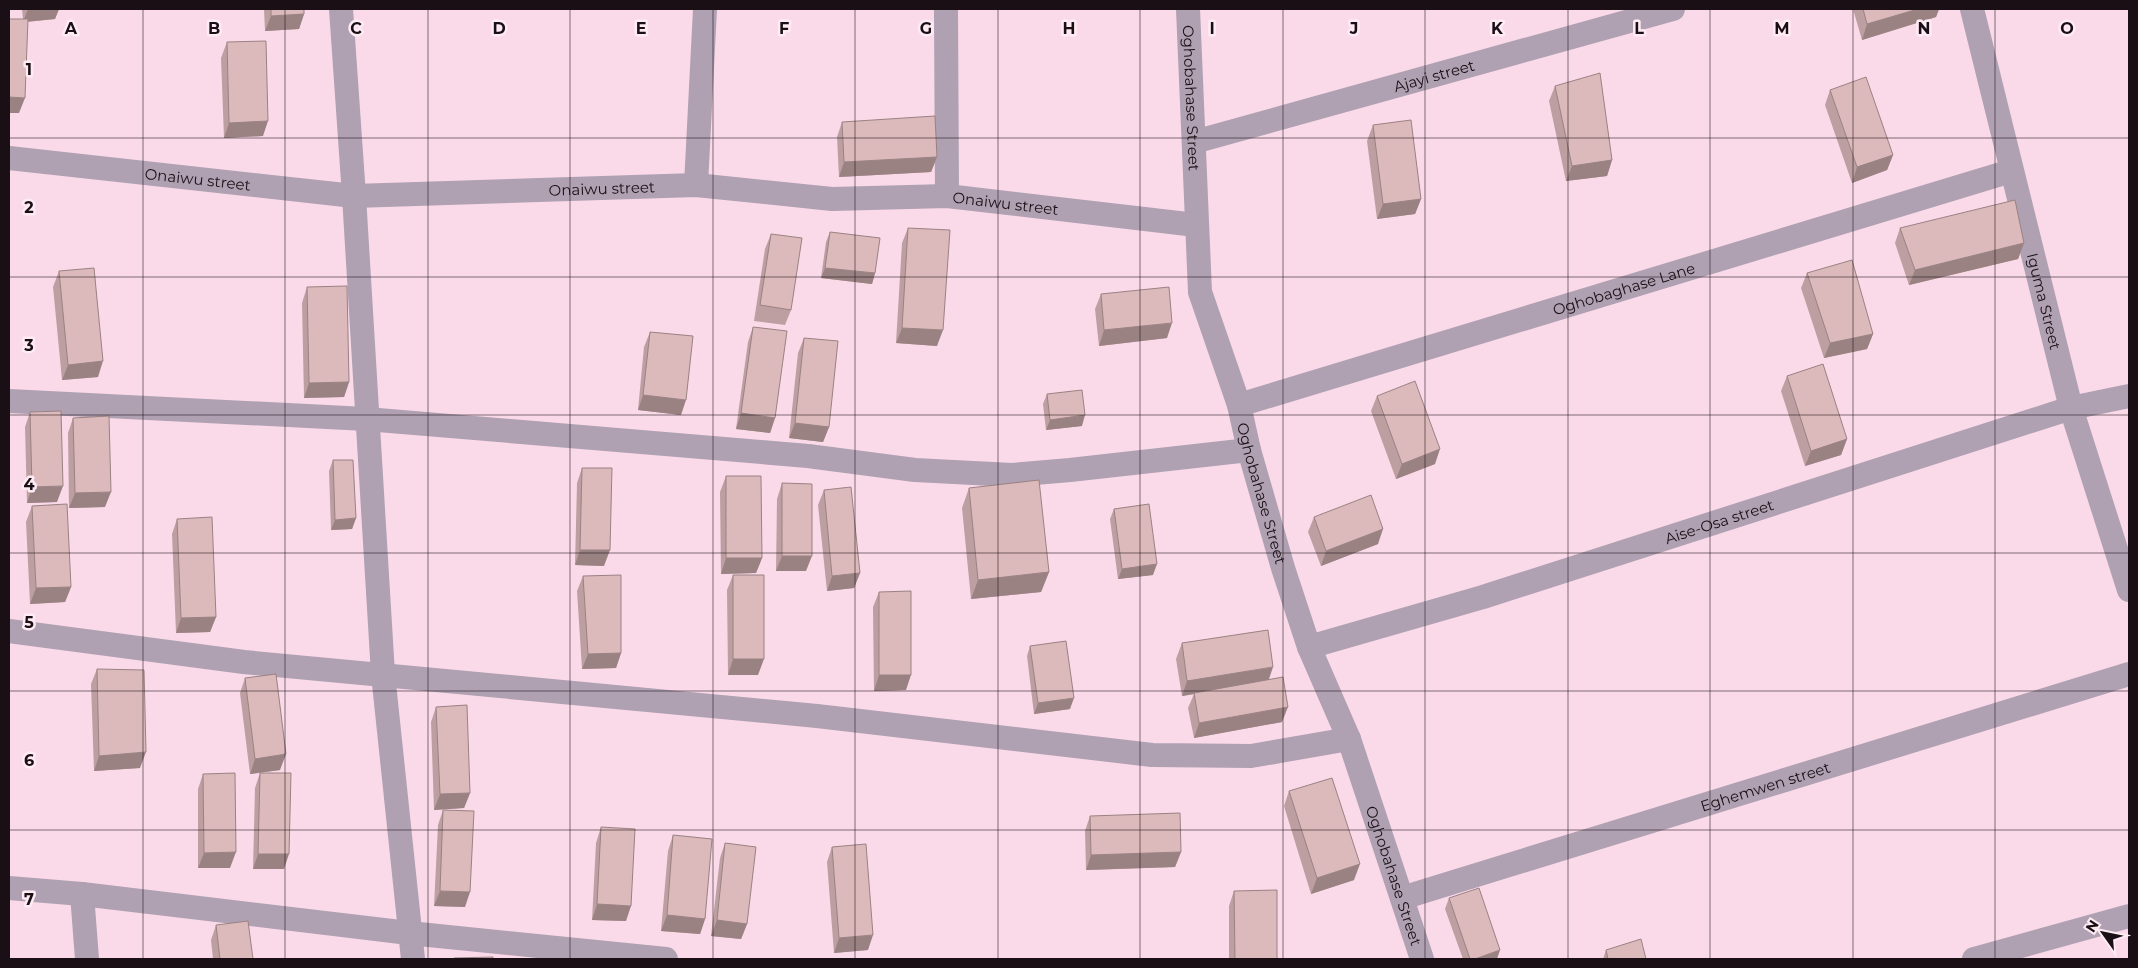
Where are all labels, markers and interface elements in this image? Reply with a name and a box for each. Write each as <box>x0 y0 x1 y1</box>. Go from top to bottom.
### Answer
text: A <box>64 19 78 38</box>
text: B <box>208 19 220 38</box>
text: C <box>350 19 362 38</box>
text: D <box>492 19 506 38</box>
text: E <box>636 19 646 38</box>
text: F <box>779 19 789 38</box>
text: G <box>920 19 932 38</box>
text: H <box>1063 19 1075 38</box>
text: I <box>1209 19 1215 38</box>
text: J <box>1349 19 1358 38</box>
text: K <box>1491 19 1504 38</box>
text: L <box>1634 19 1644 38</box>
text: M <box>1774 19 1790 38</box>
text: N <box>1918 19 1930 38</box>
text: O <box>2060 19 2074 38</box>
street label: Oghobahase Street <box>1179 25 1204 171</box>
street label: Ajayi street <box>1391 55 1476 96</box>
text: 1 <box>26 60 32 79</box>
street label: Onaiwu street <box>144 164 252 194</box>
street label: Onaiwu street <box>548 177 655 199</box>
street label: Onaiwu street <box>952 187 1059 218</box>
text: 2 <box>24 198 34 217</box>
street label: Iguma Street <box>2023 251 2066 351</box>
street label: Oghobaghase Lane <box>1550 258 1697 319</box>
text: 3 <box>23 336 34 355</box>
street label: Oghobahase Street <box>1234 421 1291 566</box>
text: 4 <box>23 475 35 494</box>
street label: Aise-Osa street <box>1662 495 1776 548</box>
text: 5 <box>24 613 34 632</box>
text: 6 <box>24 751 34 770</box>
street label: Eghemwen street <box>1698 757 1832 815</box>
street label: Oghobahase Street <box>1362 803 1426 948</box>
text: 7 <box>24 890 34 909</box>
north arrow <box>2078 908 2128 958</box>
text: N <box>2081 916 2103 936</box>

